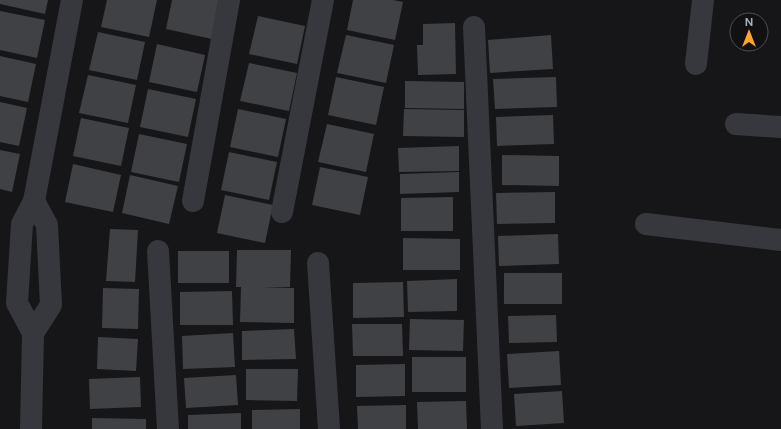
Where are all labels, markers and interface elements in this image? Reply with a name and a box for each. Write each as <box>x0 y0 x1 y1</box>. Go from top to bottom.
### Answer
north arrow <box>729 12 769 52</box>
text: N <box>745 16 753 29</box>

